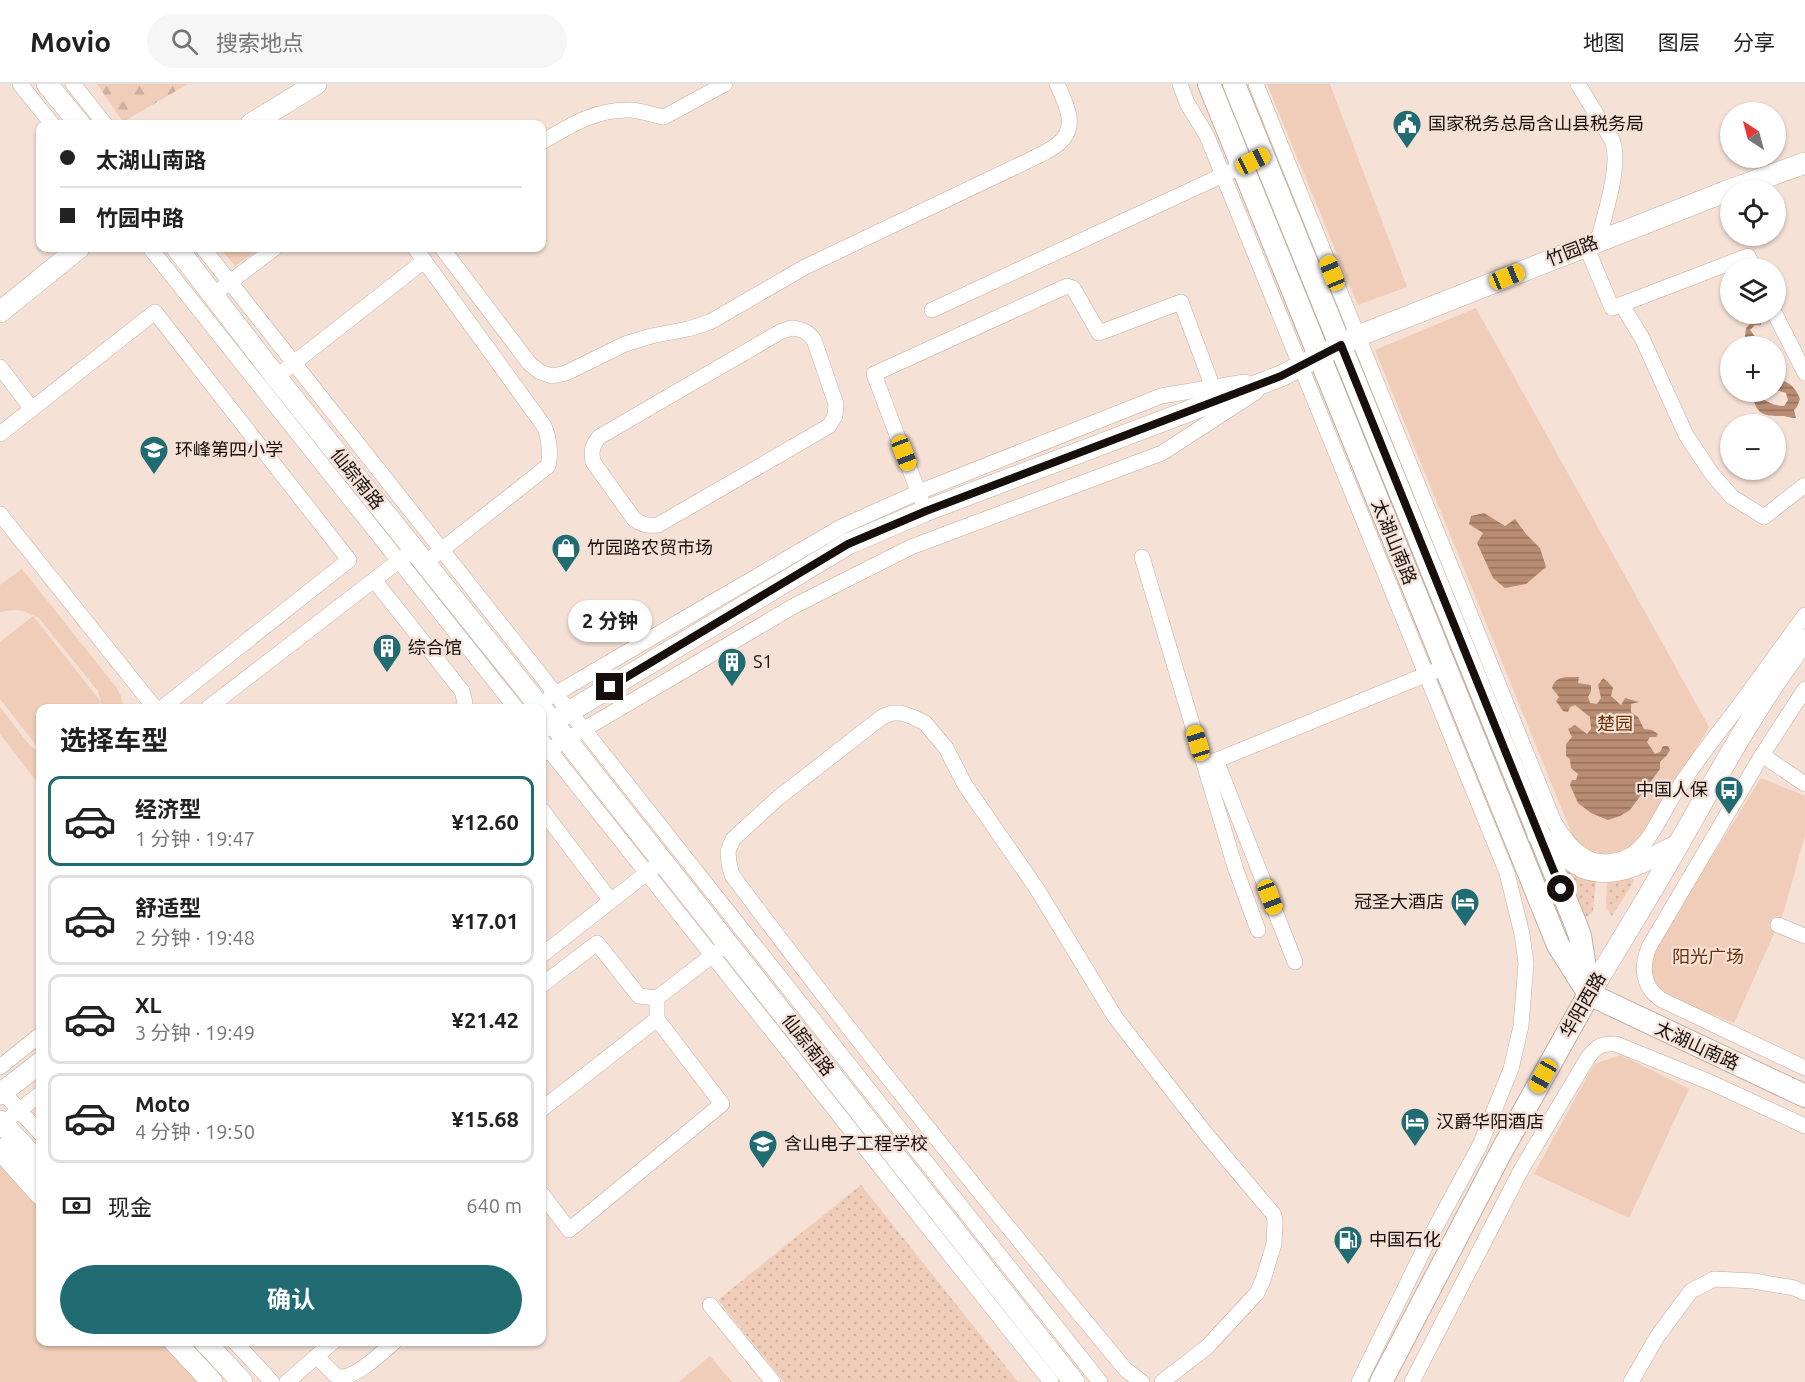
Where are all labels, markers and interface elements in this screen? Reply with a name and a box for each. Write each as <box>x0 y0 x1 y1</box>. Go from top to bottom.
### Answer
search box <box>147 14 567 68</box>
icon: search <box>168 25 201 58</box>
text: Movio <box>30 26 111 57</box>
text: 搜索地点 <box>216 30 304 55</box>
text: 地图 <box>1583 30 1625 54</box>
text: 图层 <box>1658 30 1700 54</box>
text: 分享 <box>1733 30 1775 54</box>
north arrow <box>1720 102 1786 168</box>
map controls <box>1720 102 1786 480</box>
public building icon: 国家税务总局含山县税务局 <box>1391 108 1423 150</box>
place label: 国家税务总局含山县税务局 <box>1428 113 1644 133</box>
car <box>1233 145 1273 177</box>
text: 太湖山南路 <box>96 147 206 172</box>
button: locate <box>1720 180 1786 246</box>
text: 竹园中路 <box>96 205 184 230</box>
street label: 竹园路 <box>1543 231 1600 269</box>
car <box>1317 253 1347 293</box>
button: layers <box>1720 258 1786 324</box>
car <box>1487 262 1527 292</box>
button: + <box>1720 336 1786 402</box>
button: − <box>1720 414 1786 480</box>
car <box>889 433 919 473</box>
school or university icon: 环峰第四小学 <box>138 434 170 476</box>
place label: 环峰第四小学 <box>175 439 283 459</box>
street label: 仙踪南路 <box>327 444 388 513</box>
street label: 太湖山南路 <box>1369 496 1421 587</box>
shop icon: 竹园路农贸市场 <box>550 532 582 574</box>
place label: 竹园路农贸市场 <box>587 537 713 557</box>
callout: 2 分钟 <box>568 600 652 642</box>
text: 2 分钟 <box>582 609 638 632</box>
building icon: 综合馆 <box>371 632 403 674</box>
place label: 综合馆 <box>408 637 462 657</box>
building icon: S1 <box>716 646 748 688</box>
place label: S1 <box>753 651 773 671</box>
route end <box>596 673 623 700</box>
park label: 楚园 <box>1597 713 1633 733</box>
car <box>1184 723 1212 763</box>
text: 选择车型 <box>60 725 168 755</box>
bus stop icon: 中国人保 <box>1713 774 1745 816</box>
place label: 中国人保 <box>1636 779 1708 799</box>
icon: car <box>63 794 117 848</box>
text: 经济型 <box>135 796 201 821</box>
text: ¥12.60 <box>452 809 519 834</box>
text: 1 分钟 · 19:47 <box>135 827 255 850</box>
route start <box>1547 875 1574 902</box>
car <box>1255 877 1285 917</box>
hotel icon: 冠圣大酒店 <box>1449 886 1481 928</box>
place label: 冠圣大酒店 <box>1354 891 1444 911</box>
icon: car <box>63 893 117 947</box>
text: 舒适型 <box>135 895 201 920</box>
text: ¥17.01 <box>452 908 519 933</box>
text: 2 分钟 · 19:48 <box>135 926 255 949</box>
park label: 阳光广场 <box>1672 946 1744 966</box>
street label: 华阳西路 <box>1555 968 1609 1041</box>
icon: car <box>63 992 117 1046</box>
text: XL <box>135 992 162 1017</box>
text: ¥21.42 <box>452 1007 519 1032</box>
street label: 仙踪南路 <box>779 1010 839 1079</box>
street label: 太湖山南路 <box>1652 1017 1742 1073</box>
text: 3 分钟 · 19:49 <box>135 1021 255 1044</box>
car <box>1526 1056 1560 1096</box>
icon: car <box>63 1091 117 1145</box>
text: Moto <box>135 1091 190 1116</box>
text: ¥15.68 <box>452 1106 519 1131</box>
hotel icon: 汉爵华阳酒店 <box>1399 1106 1431 1148</box>
place label: 汉爵华阳酒店 <box>1436 1111 1544 1131</box>
text: 4 分钟 · 19:50 <box>135 1120 255 1143</box>
school or university icon: 含山电子工程学校 <box>747 1128 779 1170</box>
place label: 含山电子工程学校 <box>784 1133 928 1153</box>
icon: cash <box>60 1189 93 1222</box>
text: 现金 <box>108 1194 152 1219</box>
text: 640 m <box>466 1194 522 1217</box>
fuel station icon: 中国石化 <box>1332 1224 1364 1266</box>
place label: 中国石化 <box>1369 1229 1441 1249</box>
button: 确认 <box>60 1265 522 1334</box>

